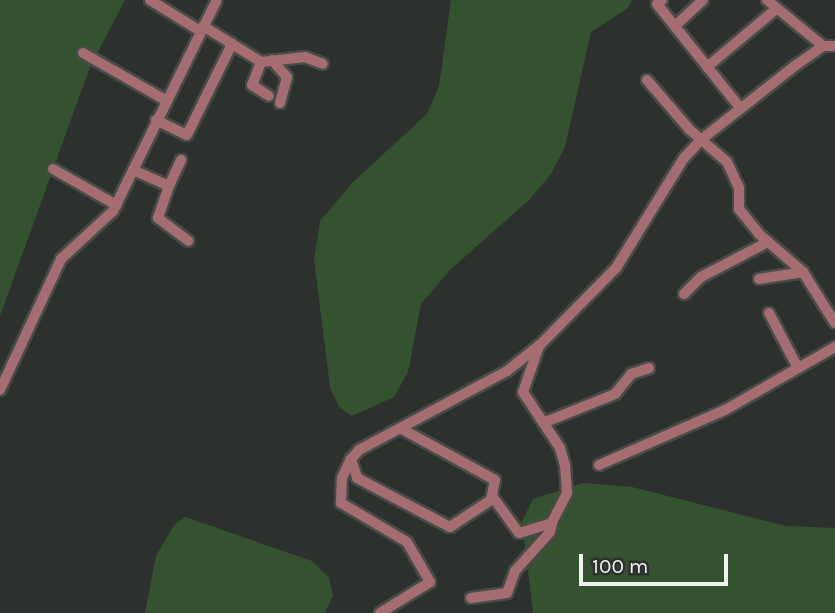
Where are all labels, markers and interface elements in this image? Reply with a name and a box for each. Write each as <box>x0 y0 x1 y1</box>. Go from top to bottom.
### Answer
scale bar <box>583 540 732 584</box>
text: 100 m <box>592 554 649 578</box>

